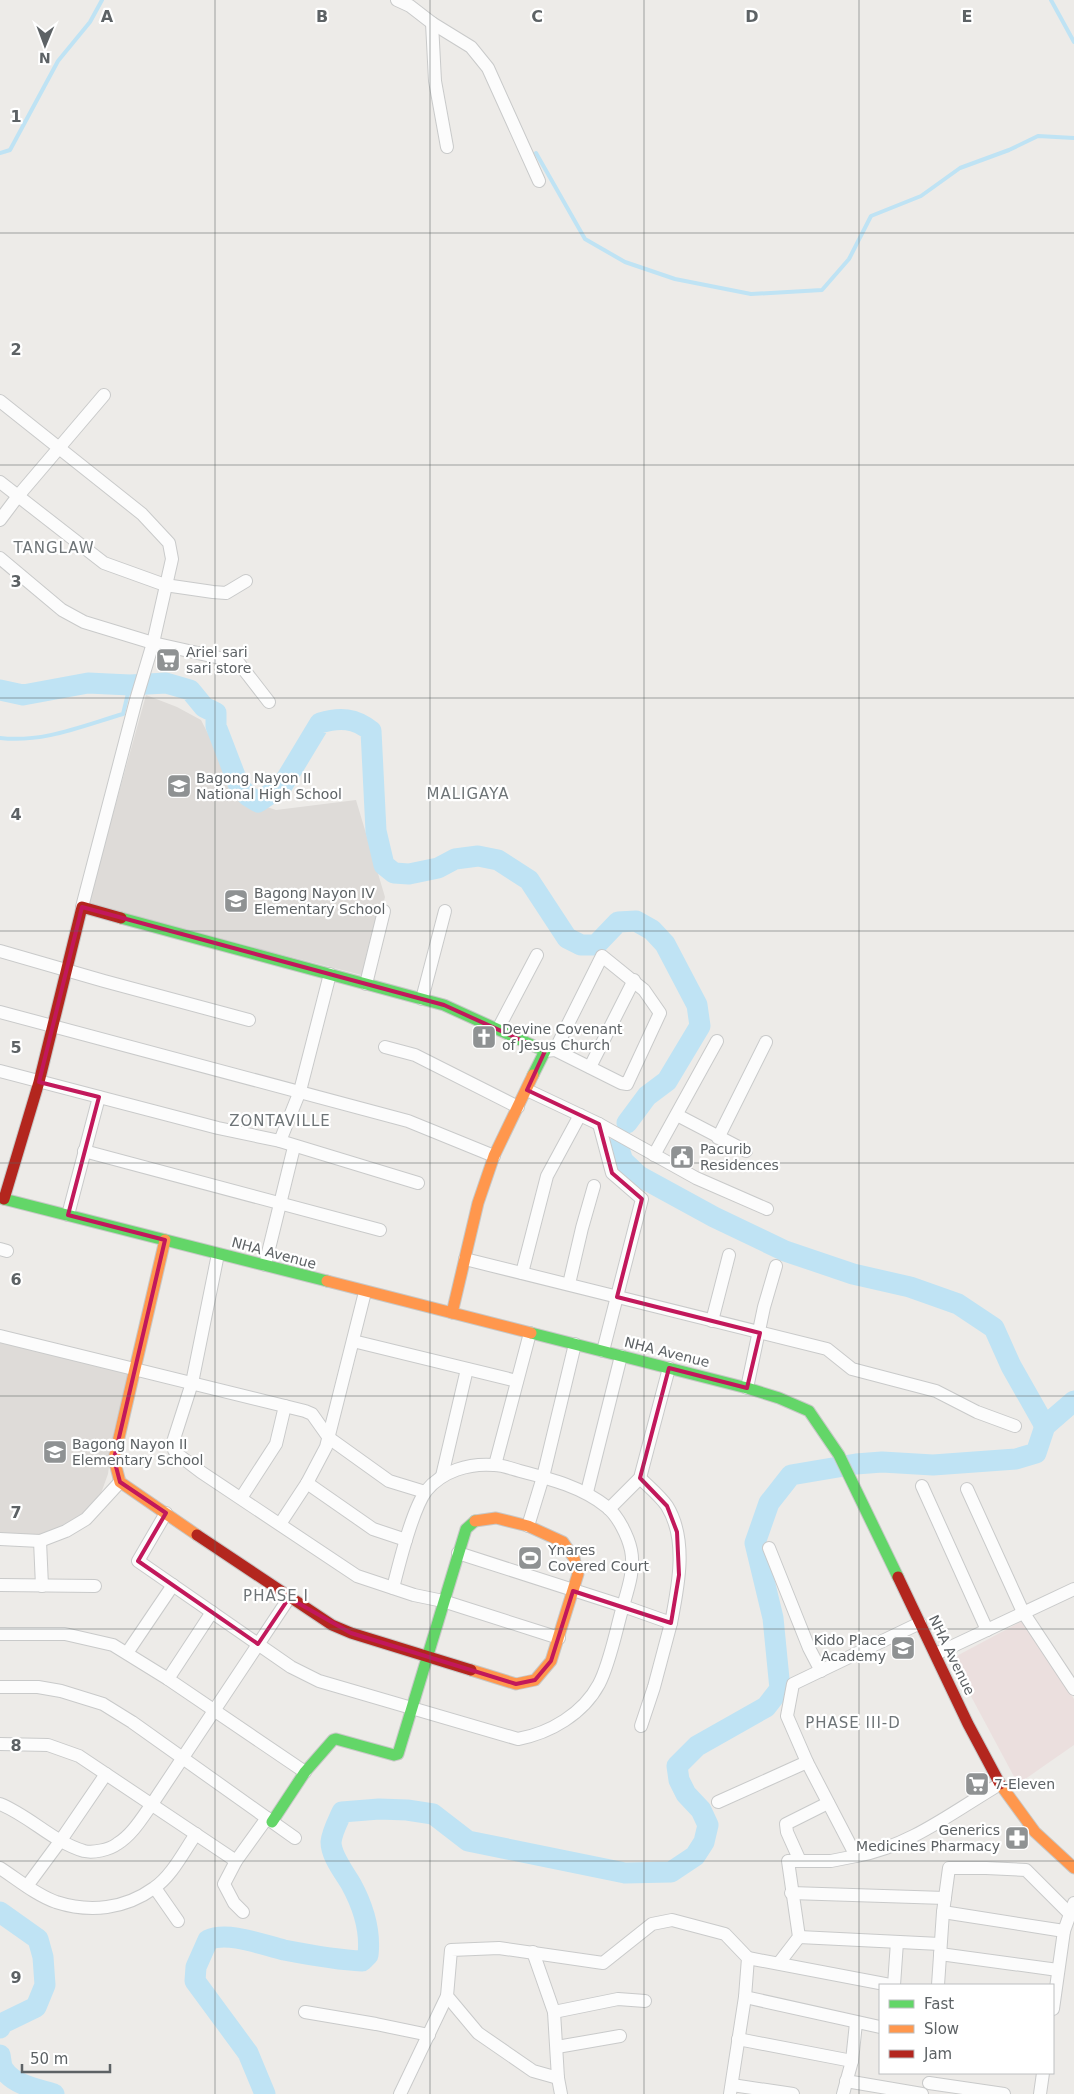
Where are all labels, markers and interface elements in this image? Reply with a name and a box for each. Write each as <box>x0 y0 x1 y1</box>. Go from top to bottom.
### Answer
text: A <box>101 7 114 26</box>
text: B <box>316 7 328 26</box>
text: C <box>531 7 543 26</box>
text: D <box>745 7 759 26</box>
text: E <box>962 7 972 26</box>
north arrow <box>20 20 70 70</box>
text: N <box>39 50 51 66</box>
text: 1 <box>10 107 22 126</box>
text: 2 <box>10 340 22 359</box>
district label: TANGLAW <box>12 539 95 557</box>
text: 3 <box>10 572 22 591</box>
place label: Ariel sari sari store <box>186 644 251 676</box>
supermarket icon: Ariel sari sari store <box>155 647 181 673</box>
place label: Bagong Nayon II National High School <box>196 770 342 802</box>
school or university icon: Bagong Nayon II National High School <box>166 773 192 799</box>
district label: MALIGAYA <box>427 785 509 803</box>
text: 4 <box>10 805 22 824</box>
place label: Bagong Nayon IV Elementary School <box>254 885 386 917</box>
school or university icon: Bagong Nayon IV Elementary School <box>223 888 249 914</box>
place label: Devine Covenant of Jesus Church <box>502 1021 623 1053</box>
church icon: Devine Covenant of Jesus Church <box>471 1024 497 1050</box>
text: 5 <box>10 1038 22 1057</box>
district label: ZONTAVILLE <box>229 1112 331 1130</box>
place label: Pacurib Residences <box>700 1141 779 1173</box>
public building icon: Pacurib Residences <box>669 1144 695 1170</box>
street label: NHA Avenue <box>230 1234 318 1272</box>
text: 6 <box>10 1270 22 1289</box>
street label: NHA Avenue <box>623 1334 711 1370</box>
place label: Bagong Nayon II Elementary School <box>72 1436 204 1468</box>
school or university icon: Bagong Nayon II Elementary School <box>42 1439 68 1465</box>
text: 7 <box>10 1503 22 1522</box>
place label: Ynares Covered Court <box>547 1542 650 1574</box>
sports icon: Ynares Covered Court <box>517 1545 543 1571</box>
district label: PHASE I <box>243 1587 309 1605</box>
street label: NHA Avenue <box>926 1612 978 1698</box>
place label: Kido Place Academy <box>814 1632 886 1664</box>
school or university icon: Kido Place Academy <box>890 1635 916 1661</box>
district label: PHASE III-D <box>805 1714 901 1732</box>
text: 8 <box>10 1736 22 1755</box>
supermarket icon: 7-Eleven <box>964 1771 990 1797</box>
place label: 7-Eleven <box>994 1776 1055 1792</box>
place label: Generics Medicines Pharmacy <box>856 1822 1000 1854</box>
pharmacy icon: Generics Medicines Pharmacy <box>1004 1825 1030 1851</box>
text: 9 <box>10 1968 22 1987</box>
legend <box>879 1984 1054 2074</box>
text: Fast <box>924 1995 954 2013</box>
text: Slow <box>924 2020 959 2038</box>
scale bar <box>22 2042 110 2074</box>
text: Jam <box>923 2045 952 2063</box>
text: 50 m <box>30 2050 68 2068</box>

